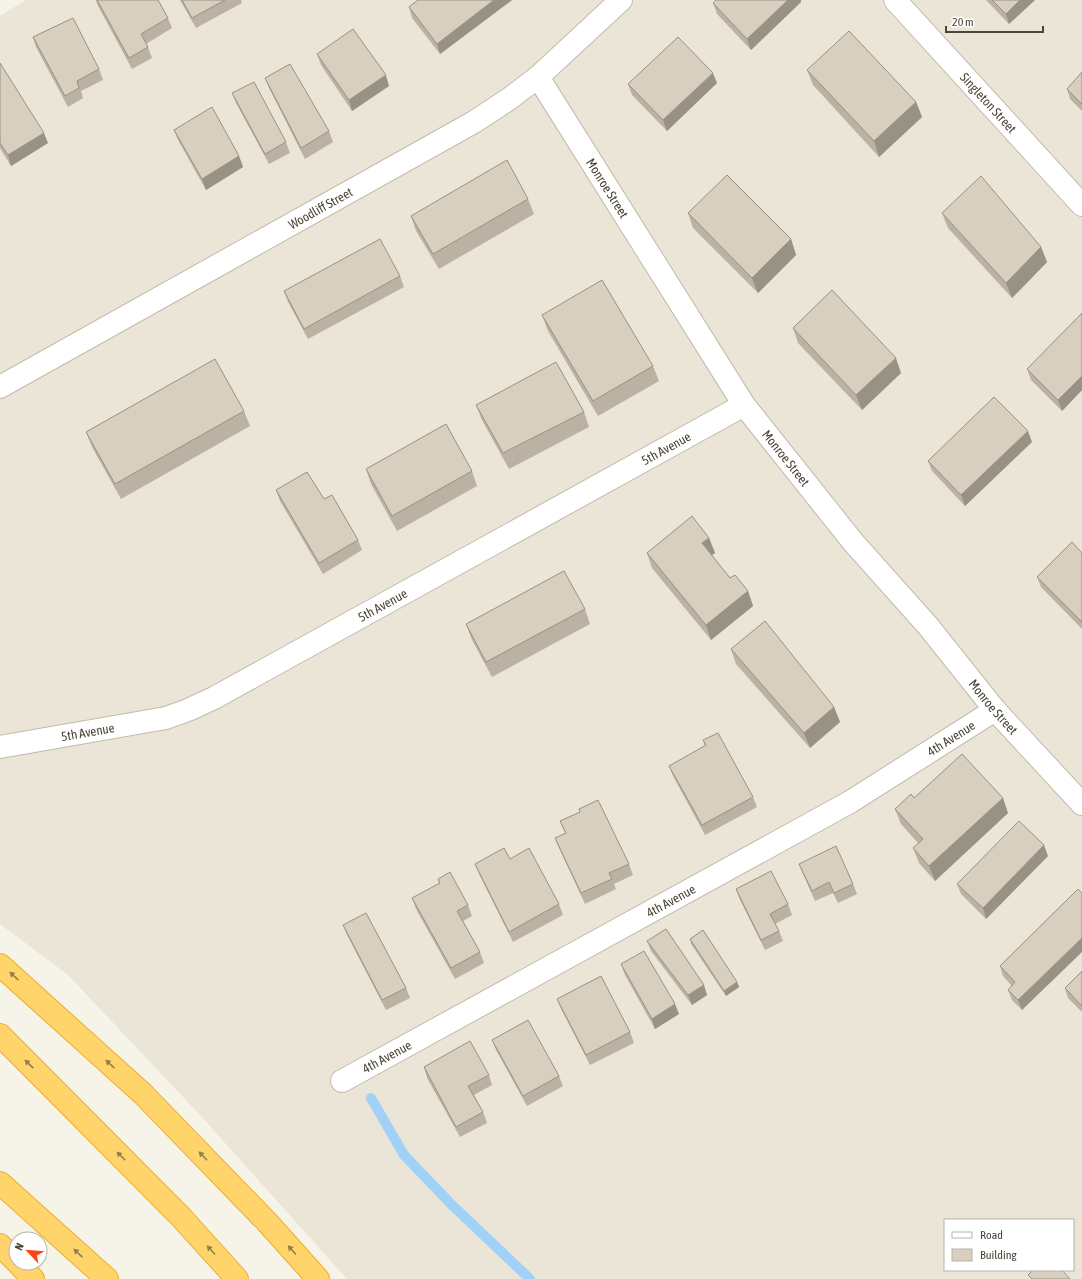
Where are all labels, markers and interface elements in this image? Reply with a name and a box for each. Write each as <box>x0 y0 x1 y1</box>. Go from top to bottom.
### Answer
scale bar <box>946 8 1043 34</box>
text: 20 m <box>952 15 974 29</box>
street label: Singleton Street <box>957 70 1020 136</box>
street label: Monroe Street <box>583 156 632 221</box>
street label: Woodliff Street <box>286 184 356 232</box>
street label: Monroe Street <box>759 427 813 489</box>
street label: 5th Avenue <box>639 429 694 468</box>
street label: 5th Avenue <box>355 586 410 625</box>
street label: Monroe Street <box>966 677 1021 738</box>
street label: 4th Avenue <box>924 718 978 759</box>
street label: 5th Avenue <box>60 720 116 744</box>
street label: 4th Avenue <box>644 881 698 920</box>
one-way arrow <box>9 972 19 981</box>
street label: 4th Avenue <box>360 1037 414 1076</box>
one-way arrow <box>24 1059 34 1069</box>
one-way arrow <box>105 1060 115 1069</box>
one-way arrow <box>116 1151 126 1161</box>
one-way arrow <box>198 1151 207 1161</box>
legend <box>944 1219 1074 1271</box>
text: Road <box>980 1228 1003 1242</box>
north arrow <box>8 1231 48 1271</box>
text: N <box>12 1241 26 1252</box>
one-way arrow <box>206 1245 216 1255</box>
one-way arrow <box>287 1245 297 1255</box>
one-way arrow <box>73 1248 83 1257</box>
text: Building <box>980 1248 1018 1262</box>

